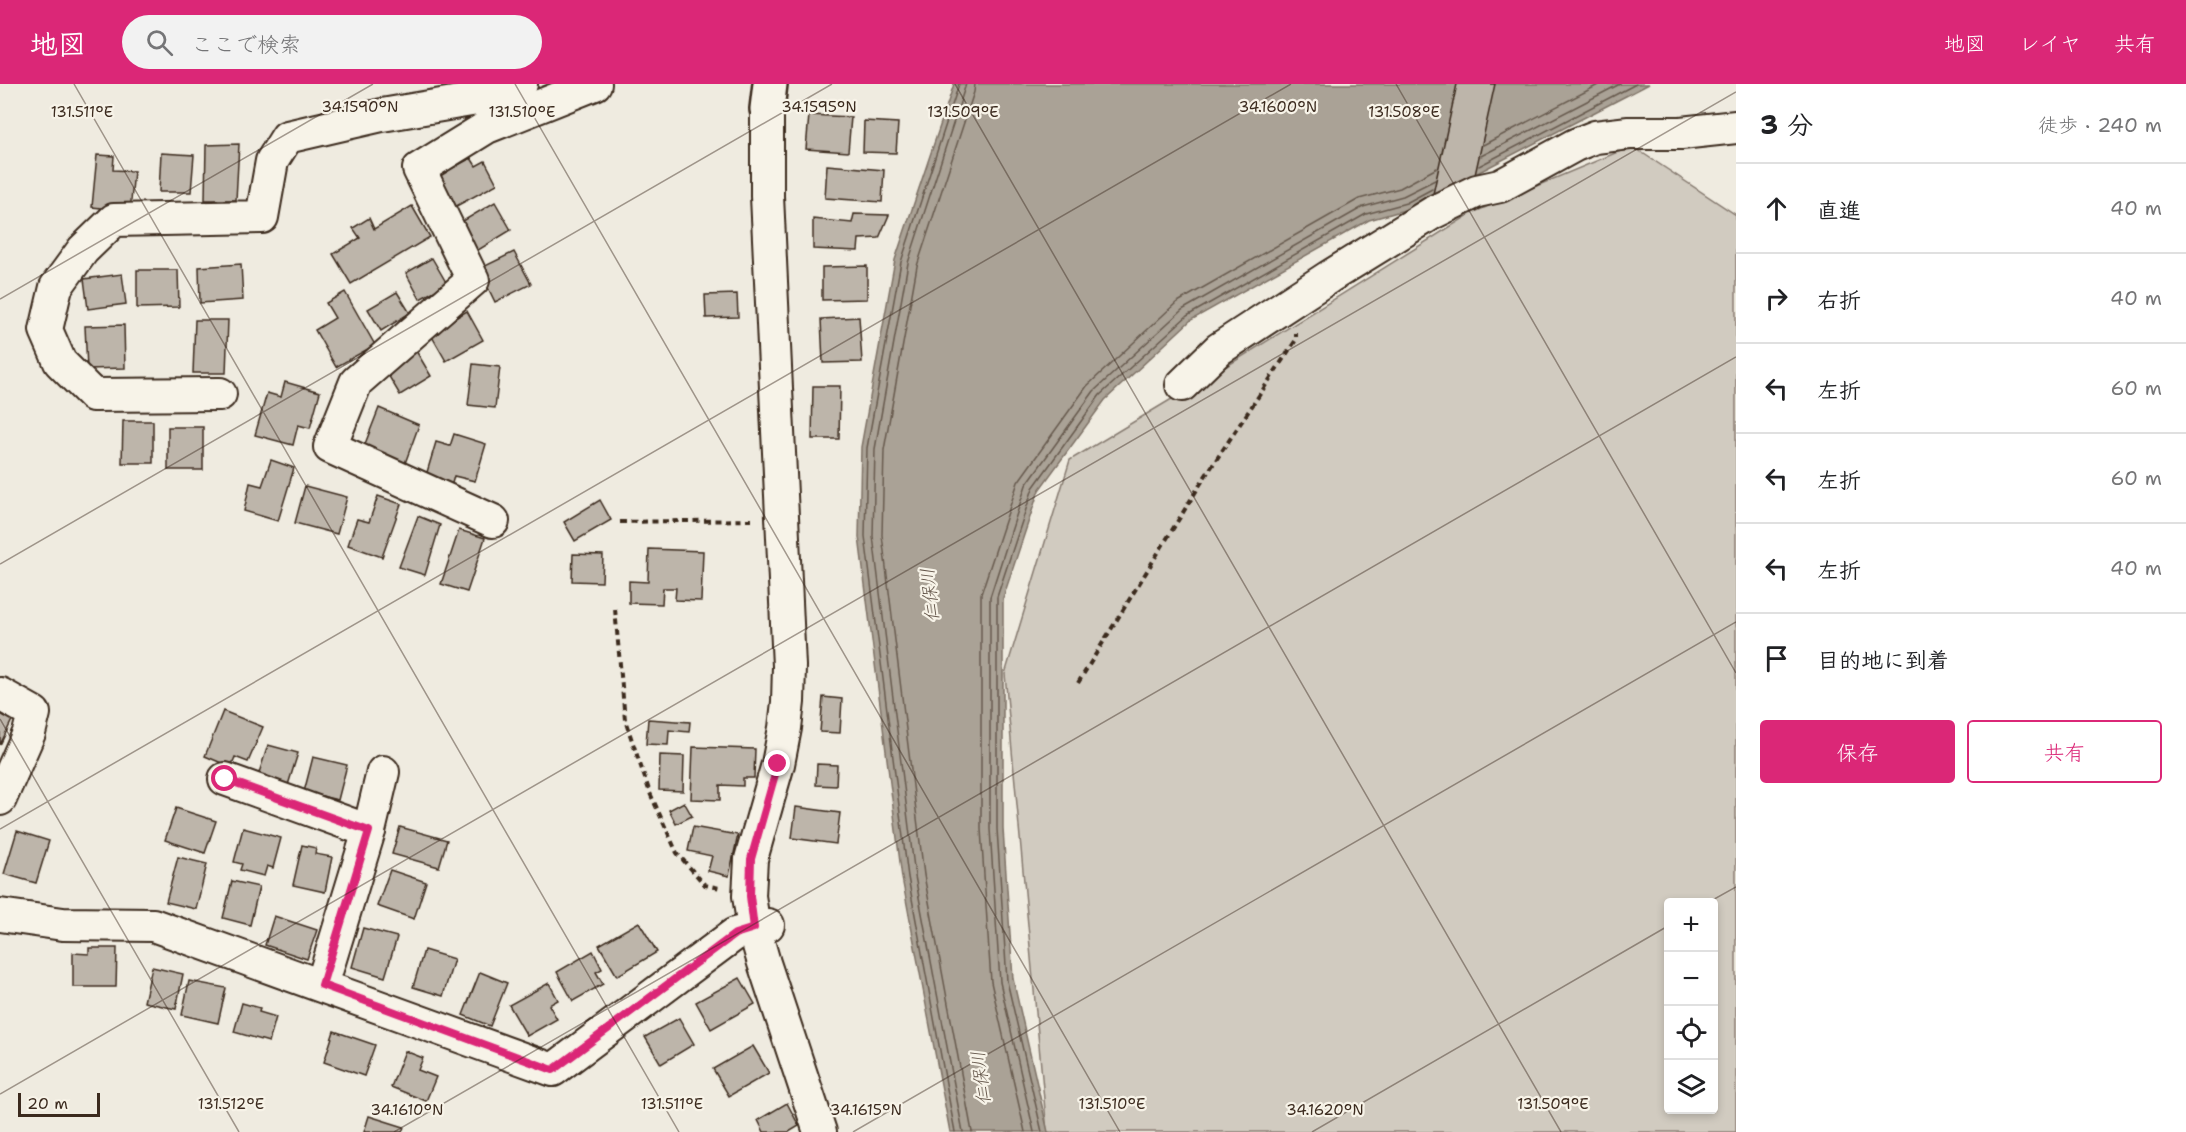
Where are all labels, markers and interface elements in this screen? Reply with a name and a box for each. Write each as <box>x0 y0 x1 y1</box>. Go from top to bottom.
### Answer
search box <box>122 15 542 69</box>
text: 地図 <box>30 25 86 63</box>
icon: search <box>143 26 176 59</box>
text: ここで検索 <box>191 30 301 59</box>
text: 地図 <box>1944 30 1986 58</box>
text: レイヤ <box>2019 30 2081 58</box>
text: 共有 <box>2114 30 2156 58</box>
text: 34.1590°N <box>322 97 398 117</box>
text: 34.1595°N <box>781 97 857 117</box>
text: 34.1600°N <box>1239 97 1317 117</box>
text: 131.511°E <box>51 102 113 122</box>
text: 131.510°E <box>489 102 555 122</box>
text: 131.509°E <box>927 102 999 122</box>
text: 131.508°E <box>1368 102 1440 122</box>
text: 3 分 <box>1760 107 1813 142</box>
text: 徒歩 · 240 m <box>2038 112 2162 138</box>
icon: ahead <box>1760 192 1793 225</box>
text: 40 m <box>2110 195 2162 221</box>
text: 直進 <box>1817 196 1861 225</box>
icon: right <box>1760 282 1793 315</box>
text: 40 m <box>2110 285 2162 311</box>
text: 右折 <box>1817 286 1861 315</box>
icon: left <box>1760 372 1793 405</box>
text: 60 m <box>2110 375 2162 401</box>
text: 左折 <box>1817 376 1861 405</box>
icon: left <box>1760 462 1793 495</box>
text: 60 m <box>2110 465 2162 491</box>
text: 左折 <box>1817 466 1861 495</box>
icon: left <box>1760 552 1793 585</box>
text: 40 m <box>2110 555 2162 581</box>
text: 左折 <box>1817 556 1861 585</box>
water label: 仁保川 <box>915 567 945 623</box>
icon: arrive <box>1760 642 1793 675</box>
text: 目的地に到着 <box>1817 646 1949 675</box>
button: 保存 <box>1760 720 1955 783</box>
button: 共有 <box>1967 720 2162 783</box>
route end <box>764 750 790 776</box>
route start <box>211 765 237 791</box>
map controls <box>1664 898 1718 1114</box>
button: + <box>1664 898 1718 952</box>
button: − <box>1664 952 1718 1006</box>
button: locate <box>1664 1006 1718 1060</box>
water label: 仁保川 <box>966 1050 996 1106</box>
button: layers <box>1664 1060 1718 1114</box>
scale bar <box>18 1090 100 1118</box>
text: 20 m <box>27 1093 68 1114</box>
text: 131.512°E <box>198 1094 264 1114</box>
text: 131.511°E <box>641 1094 703 1114</box>
text: 131.510°E <box>1079 1094 1145 1114</box>
text: 131.509°E <box>1517 1094 1589 1114</box>
text: 34.1610°N <box>370 1100 444 1120</box>
text: 34.1615°N <box>830 1100 902 1120</box>
text: 34.1620°N <box>1286 1100 1364 1120</box>

